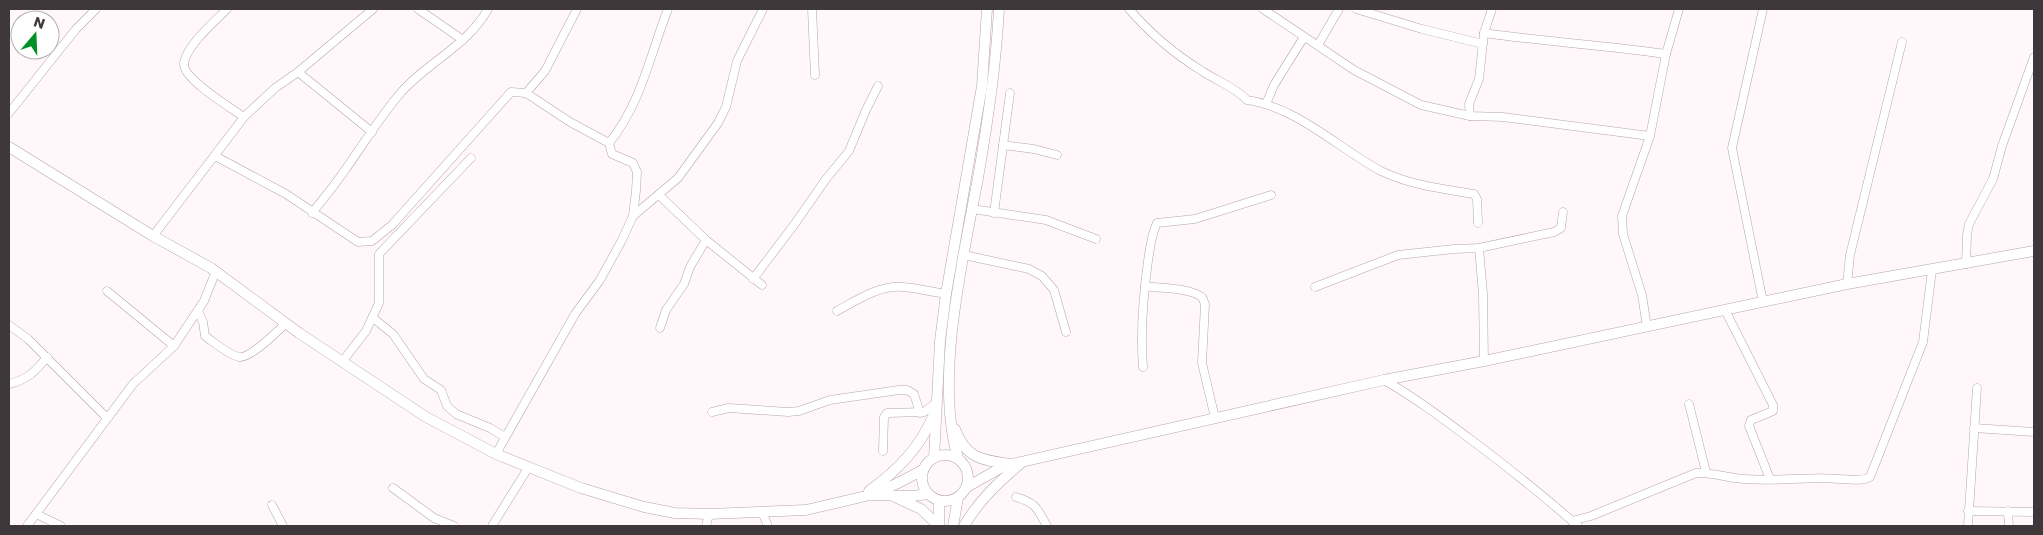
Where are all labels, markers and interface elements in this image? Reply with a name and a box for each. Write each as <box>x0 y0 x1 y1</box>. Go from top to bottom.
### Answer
north arrow <box>10 10 60 60</box>
text: N <box>31 12 47 34</box>

